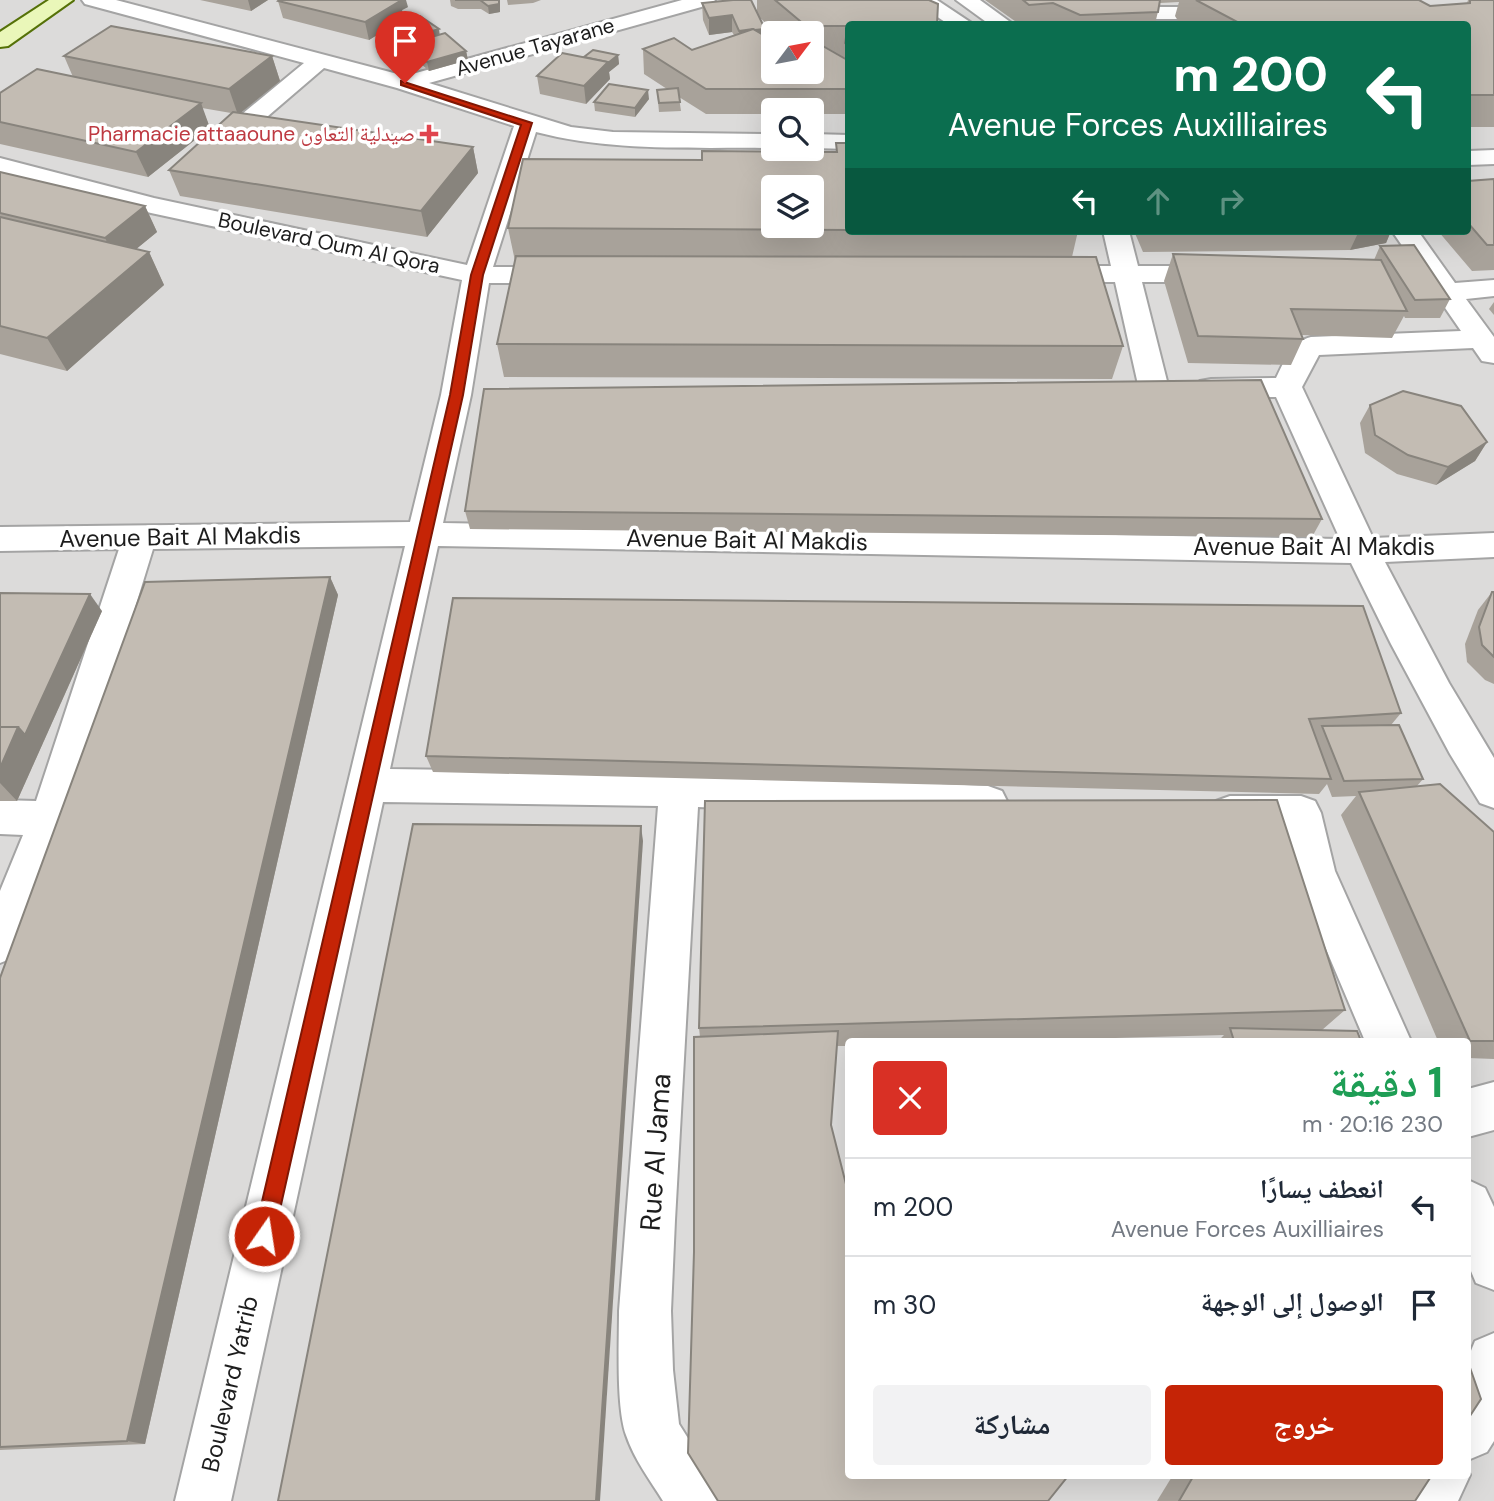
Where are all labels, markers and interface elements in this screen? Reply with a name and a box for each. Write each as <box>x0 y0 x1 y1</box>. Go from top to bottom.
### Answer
pin <box>375 11 435 83</box>
street label: Avenue Tayarane <box>452 11 618 83</box>
north arrow <box>761 21 824 84</box>
map controls <box>761 21 824 238</box>
icon: arrive <box>386 22 424 60</box>
text: 200 m <box>1173 42 1328 106</box>
icon: left <box>1352 49 1443 140</box>
button: search <box>761 98 824 161</box>
text: Avenue Forces Auxilliaires <box>948 104 1328 146</box>
place label: Pharmacie attaaoune صيدلية التعاون <box>88 120 415 148</box>
marker: Pharmacie attaaoune صيدلية التعاون <box>421 126 437 142</box>
button: layers <box>761 175 824 238</box>
icon: left <box>1066 182 1104 220</box>
icon: ahead <box>1139 182 1177 220</box>
icon: right <box>1212 182 1250 220</box>
street label: Boulevard Oum Al Qora <box>215 206 443 280</box>
street label: Avenue Bait Al Makdis <box>59 519 301 554</box>
street label: Avenue Bait Al Makdis <box>626 522 868 557</box>
street label: Avenue Bait Al Makdis <box>1193 531 1435 562</box>
text: 1 دقيقة <box>1330 1055 1443 1110</box>
button: close <box>873 1061 947 1135</box>
street label: Rue Al Jama <box>632 1072 679 1232</box>
text: 230 m · 20:16 <box>1302 1109 1443 1139</box>
text: انعطف يسارًا <box>1260 1172 1384 1206</box>
icon: left <box>1405 1188 1443 1226</box>
text: 200 m <box>873 1190 953 1224</box>
position arrow <box>227 1199 301 1273</box>
text: Avenue Forces Auxilliaires <box>1111 1214 1384 1244</box>
text: الوصول إلى الوجهة <box>1201 1285 1384 1319</box>
icon: arrive <box>1405 1286 1443 1324</box>
text: 30 m <box>873 1288 936 1322</box>
street label: Boulevard Yatrib <box>194 1293 265 1475</box>
button: مشاركة <box>873 1385 1151 1465</box>
button: خروج <box>1165 1385 1443 1465</box>

